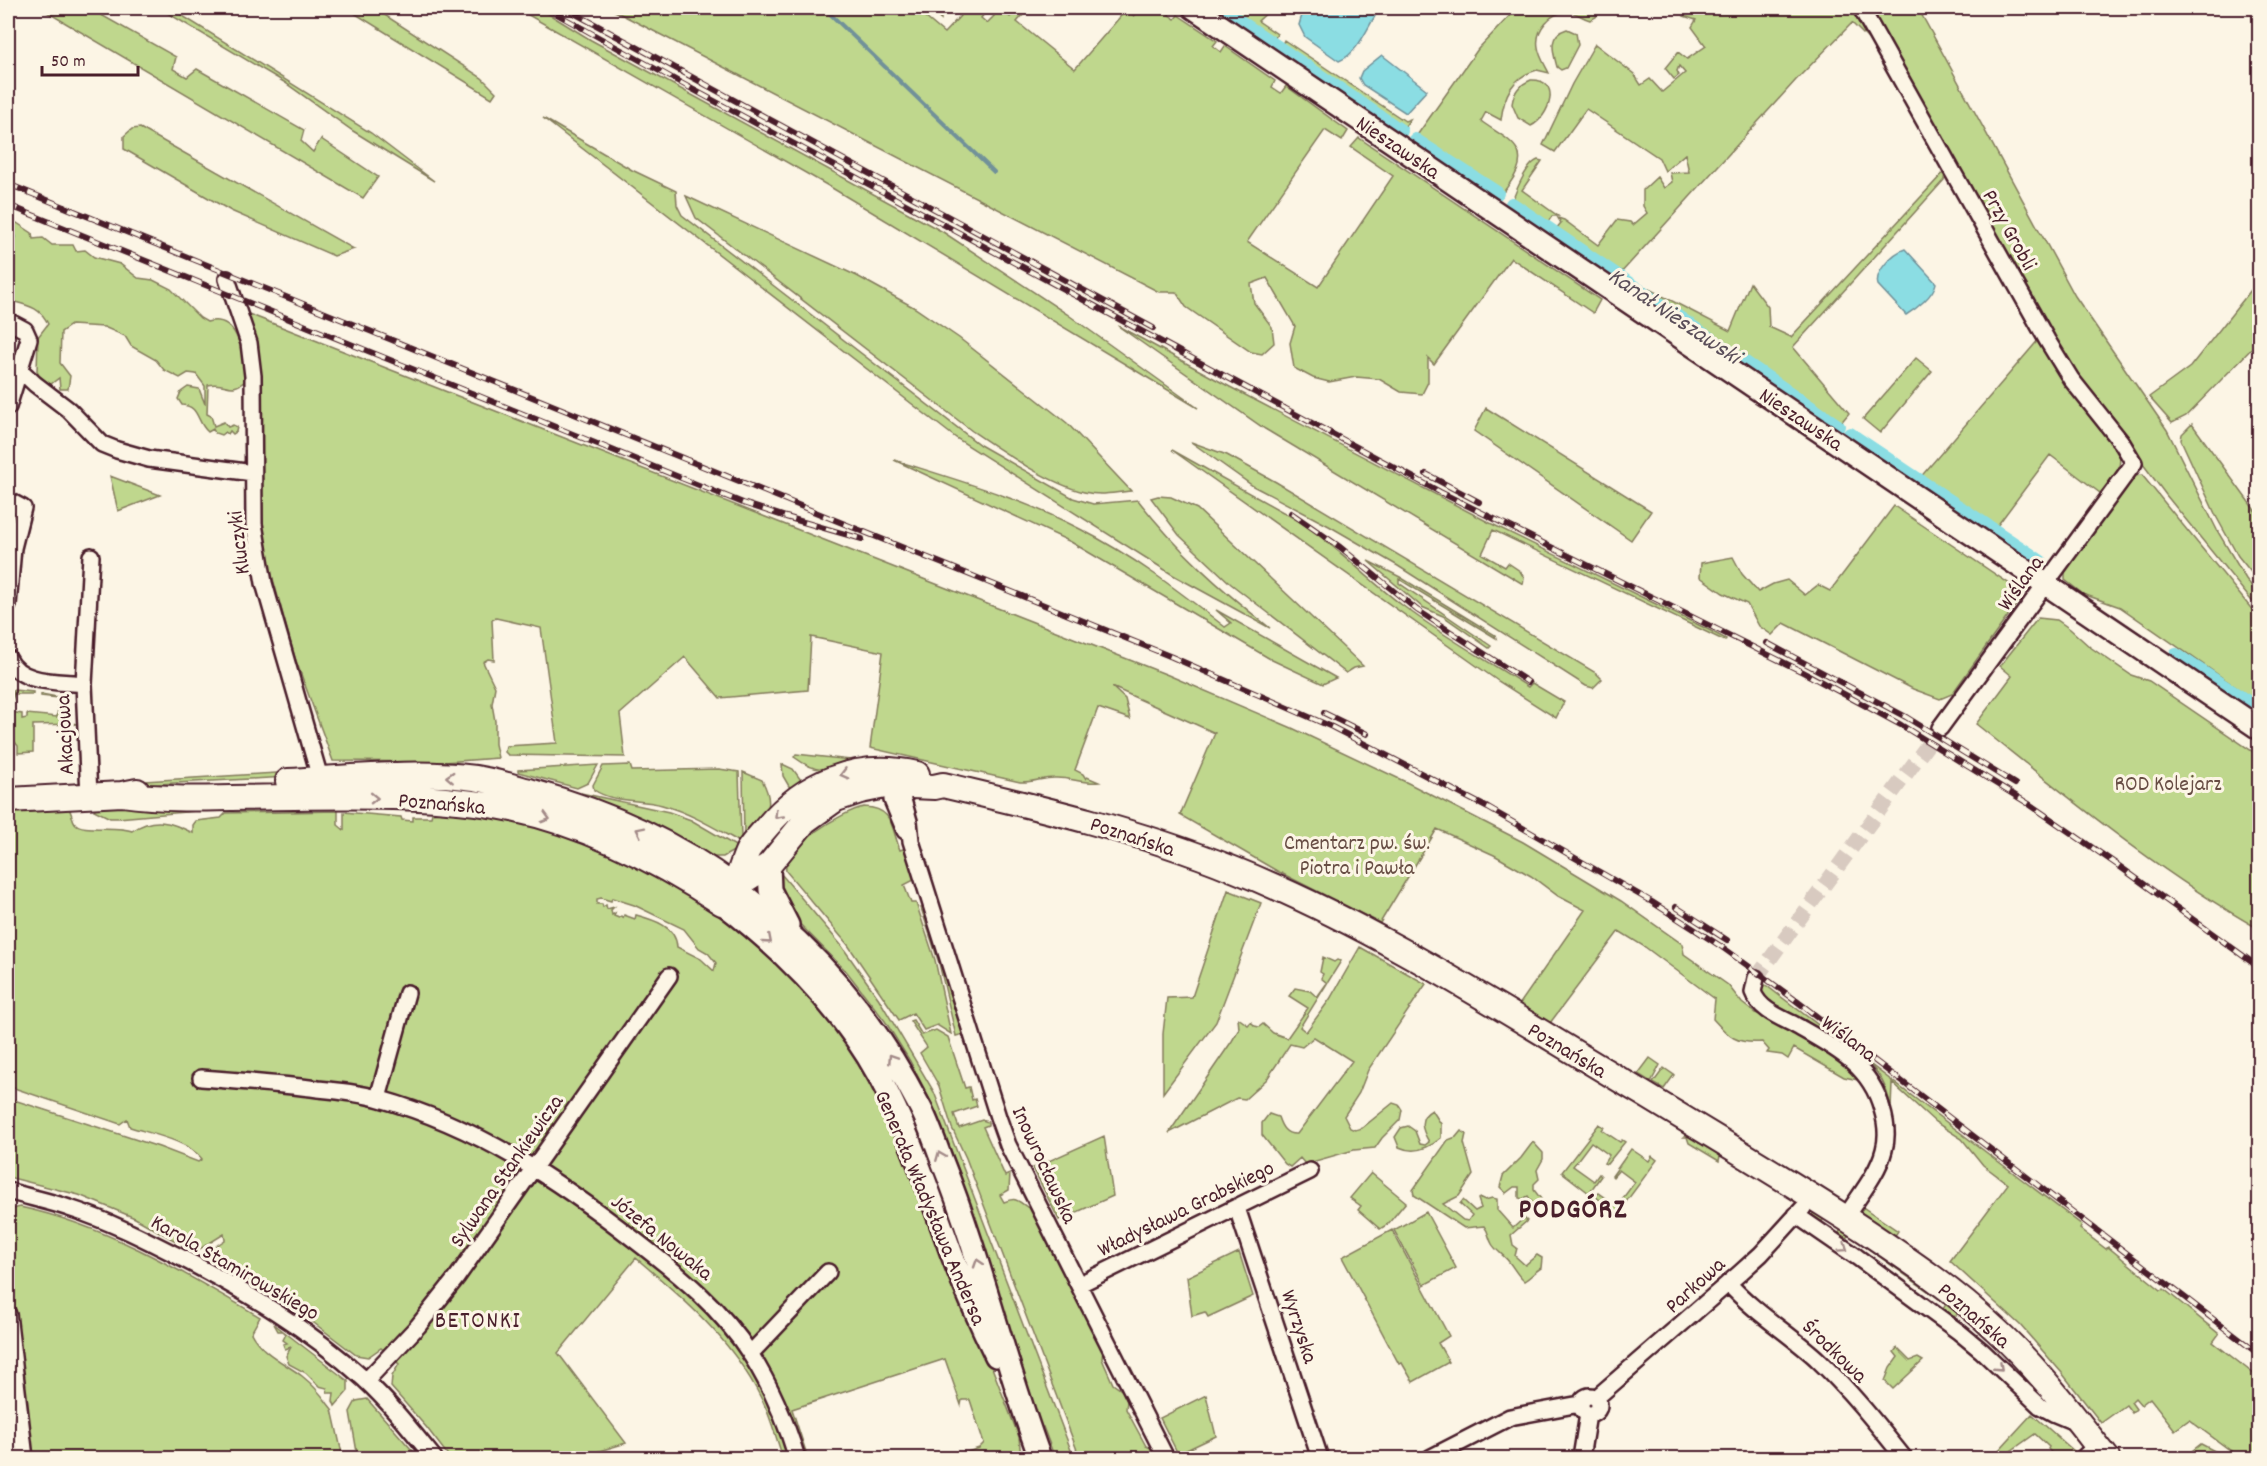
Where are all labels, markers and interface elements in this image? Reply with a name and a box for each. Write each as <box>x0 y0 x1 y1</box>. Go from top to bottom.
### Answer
scale bar <box>42 39 138 77</box>
text: 50 m <box>51 50 86 75</box>
street label: Nieszawska <box>1349 109 1446 189</box>
street label: Przy Grobli <box>1973 185 2043 277</box>
water label: Kanał Nieszawski <box>1600 261 1749 376</box>
street label: Nieszawska <box>1752 381 1849 461</box>
street label: Kluczyki <box>221 509 260 576</box>
street label: Wiślana <box>1991 549 2053 618</box>
street label: Akacjowa <box>49 693 84 776</box>
one-way arrow <box>839 767 849 780</box>
one-way arrow <box>446 770 455 783</box>
park label: ROD Kolejarz <box>2114 770 2222 801</box>
street label: Poznańska <box>397 786 487 825</box>
one-way arrow <box>370 791 379 804</box>
one-way arrow <box>774 809 785 819</box>
street label: Poznańska <box>1086 810 1179 867</box>
one-way arrow <box>540 811 551 823</box>
one-way arrow <box>635 826 646 838</box>
park label: Cmentarz pw. św. Piotra i Pawła <box>1284 829 1430 885</box>
one-way arrow <box>761 932 772 943</box>
street label: Wiślana <box>1814 1009 1883 1071</box>
street label: Poznańska <box>1521 1016 1612 1088</box>
one-way arrow <box>888 1054 899 1065</box>
street label: Generała Władysława Andersa <box>865 1086 993 1331</box>
street label: Sylwana Stankiewicza <box>443 1089 573 1255</box>
street label: Inowrocławska <box>1002 1102 1084 1230</box>
one-way arrow <box>935 1151 947 1162</box>
street label: Władysława Grabskiego <box>1093 1154 1280 1266</box>
street label: Józefa Nowaka <box>603 1188 719 1290</box>
district label: PODGÓRZ <box>1518 1192 1628 1232</box>
street label: Karola Stamirowskiego <box>144 1208 324 1330</box>
one-way arrow <box>1838 1241 1849 1252</box>
street label: Parkowa <box>1659 1251 1734 1322</box>
one-way arrow <box>973 1258 985 1269</box>
street label: Poznańska <box>1930 1276 2016 1357</box>
street label: Wyrzyska <box>1271 1286 1324 1368</box>
district label: BETONKI <box>435 1305 521 1339</box>
street label: Środkowa <box>1794 1313 1874 1392</box>
one-way arrow <box>1992 1359 2003 1370</box>

